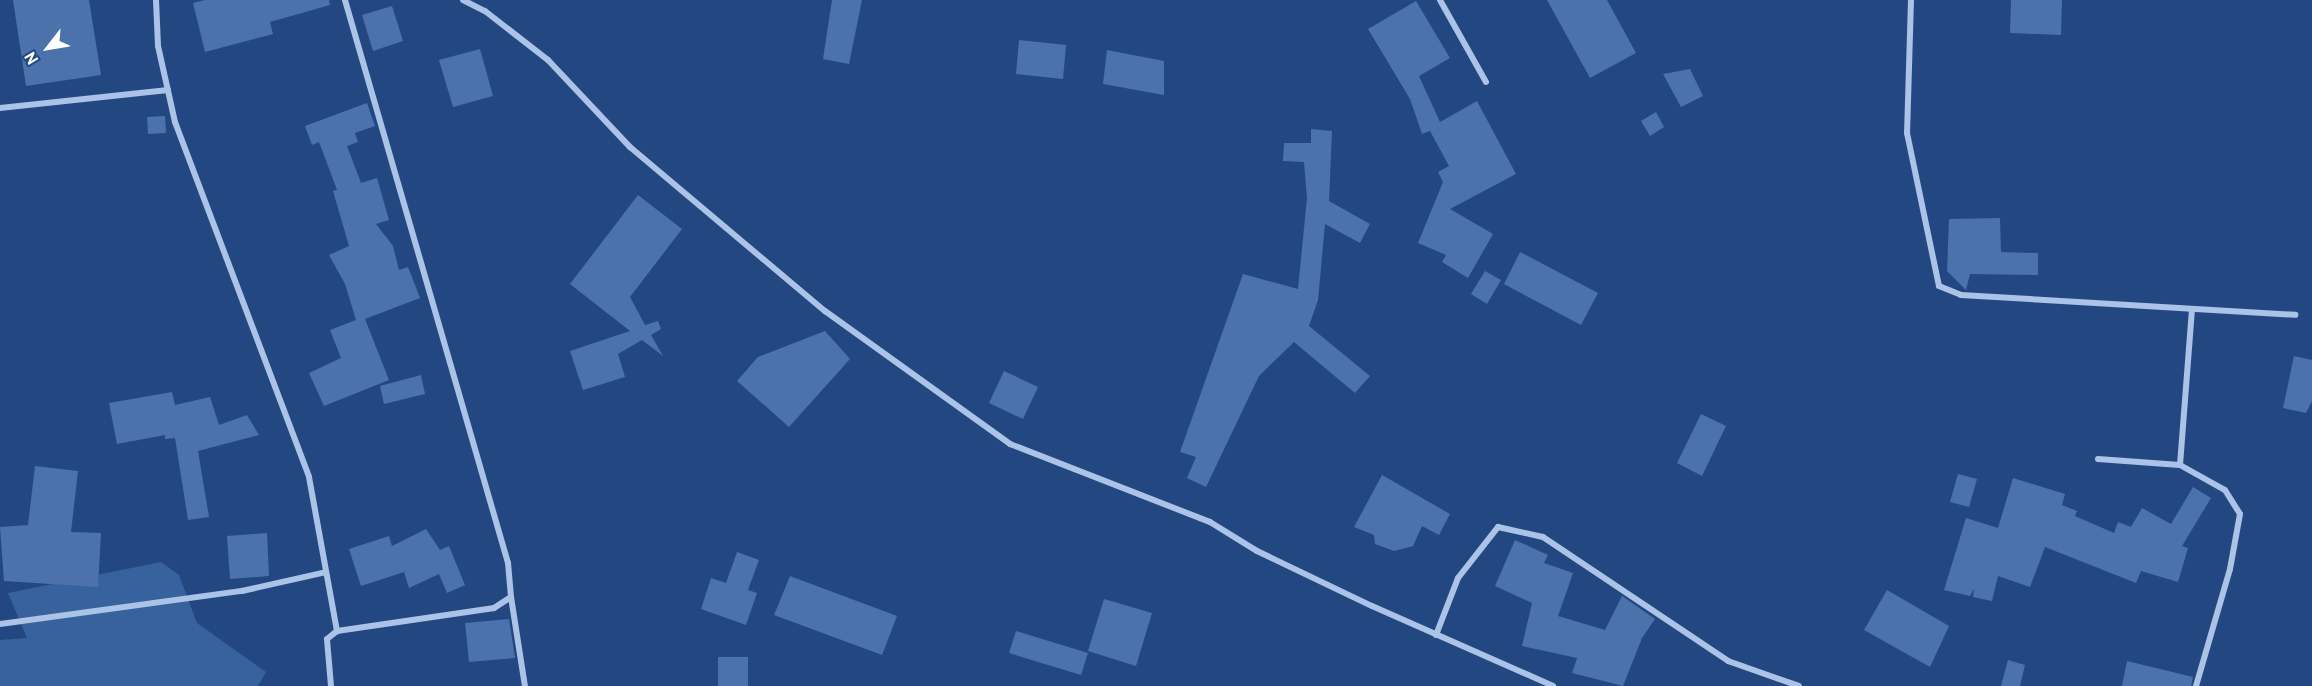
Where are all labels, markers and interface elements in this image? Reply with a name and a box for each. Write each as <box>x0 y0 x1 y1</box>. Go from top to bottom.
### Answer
north arrow <box>18 18 78 78</box>
text: N <box>21 47 44 67</box>

